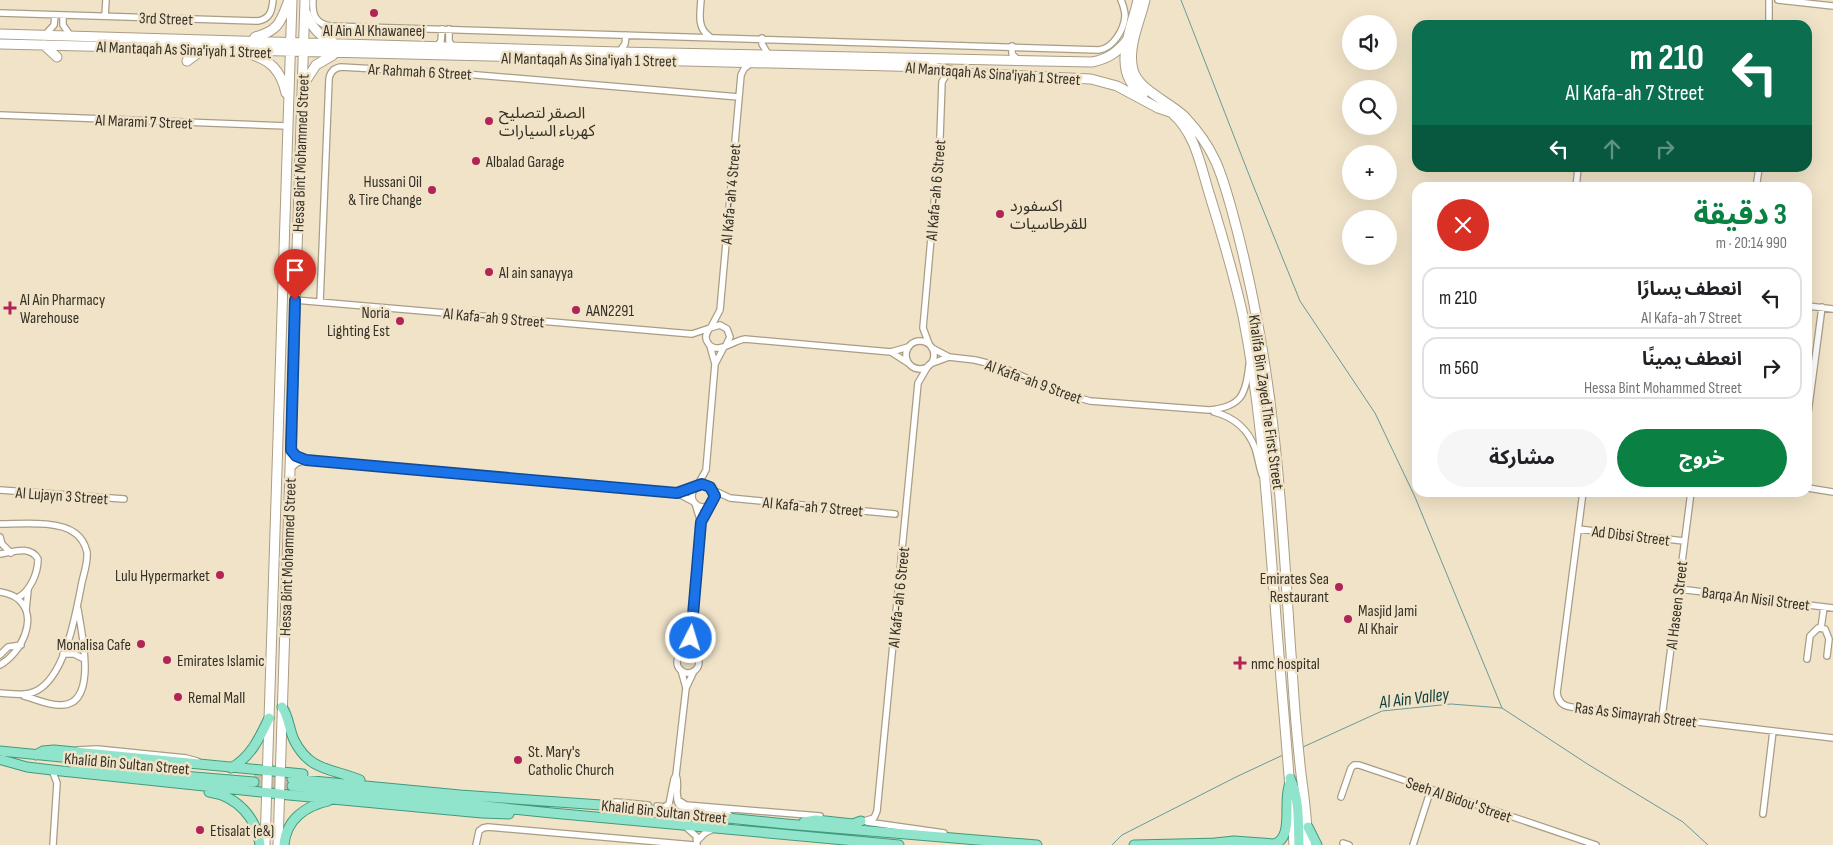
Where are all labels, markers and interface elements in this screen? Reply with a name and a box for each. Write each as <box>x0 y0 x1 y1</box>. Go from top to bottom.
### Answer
marker: Al Ain Al Khawaneej <box>368 7 380 19</box>
street label: 3rd Street <box>139 9 193 30</box>
map controls <box>1342 15 1397 265</box>
button: sound <box>1342 15 1397 70</box>
place label: Al Ain Al Khawaneej <box>322 22 425 41</box>
text: 210 m <box>1630 37 1704 80</box>
street label: Al Mantaqah As Sina'iyah 1 Street <box>95 38 272 63</box>
icon: left <box>1722 40 1787 105</box>
street label: Al Mantaqah As Sina'iyah 1 Street <box>500 49 677 72</box>
street label: Al Mantaqah As Sina'iyah 1 Street <box>904 59 1081 90</box>
street label: Ar Rahmah 6 Street <box>367 60 472 85</box>
street label: Hessa Bint Mohammed Street <box>289 74 314 232</box>
button: search <box>1342 80 1397 135</box>
text: Al Kafa-ah 7 Street <box>1566 80 1704 107</box>
place label: الصقر لتصليح كهرباء السيارات <box>499 104 595 141</box>
street label: Al Marami 7 Street <box>94 111 193 134</box>
marker: الصقر لتصليح كهرباء السيارات <box>483 115 495 127</box>
icon: left <box>1545 135 1573 163</box>
icon: ahead <box>1598 135 1626 163</box>
icon: right <box>1651 135 1679 163</box>
street label: Al Kafa-ah 6 Street <box>923 139 950 242</box>
street label: Al Kafa-ah 4 Street <box>718 143 745 246</box>
button: + <box>1342 145 1397 200</box>
place label: Albalad Garage <box>485 153 564 172</box>
marker: Albalad Garage <box>470 155 482 167</box>
place label: Hussani Oil & Tire Change <box>348 173 422 210</box>
marker: Hussani Oil & Tire Change <box>426 184 438 196</box>
place label: اكسفورد للقرطاسيات <box>1010 197 1087 234</box>
text: 3 دقيقة <box>1693 197 1787 233</box>
button: close <box>1437 199 1489 251</box>
marker: اكسفورد للقرطاسيات <box>994 208 1006 220</box>
button: − <box>1342 210 1397 265</box>
text: 990 m · 20:14 <box>1716 234 1787 253</box>
pin <box>274 249 316 300</box>
icon: arrive <box>281 256 309 284</box>
place label: Al ain sanayya <box>498 264 573 283</box>
marker: Al ain sanayya <box>483 266 495 278</box>
text: انعطف يسارًا <box>1637 278 1742 301</box>
icon: left <box>1757 284 1785 312</box>
text: 210 m <box>1439 287 1477 310</box>
place label: Al Ain Pharmacy Warehouse <box>19 291 105 328</box>
marker: Al Ain Pharmacy Warehouse <box>4 302 16 314</box>
place label: AAN2291 <box>585 302 634 321</box>
place label: Noria Lighting Est <box>327 304 390 341</box>
marker: AAN2291 <box>570 304 582 316</box>
street label: Al Kafa-ah 9 Street <box>442 305 545 332</box>
text: Al Kafa-ah 7 Street <box>1641 309 1742 328</box>
street label: Khalifa Bin Zayed The First Street <box>1244 314 1287 491</box>
marker: Noria Lighting Est <box>394 315 406 327</box>
text: انعطف يمينًا <box>1642 348 1742 371</box>
icon: right <box>1757 354 1785 382</box>
street label: Al Kafa-ah 9 Street <box>982 356 1084 409</box>
text: 560 m <box>1439 357 1479 380</box>
text: Hessa Bint Mohammed Street <box>1584 379 1742 398</box>
button: مشاركة <box>1437 429 1607 487</box>
button: خروج <box>1617 429 1787 487</box>
street label: Hessa Bint Mohammed Street <box>276 478 301 636</box>
street label: Al Lujayn 3 Street <box>14 484 109 509</box>
street label: Al Kafa-ah 7 Street <box>761 494 864 521</box>
street label: Ad Dibsi Street <box>1590 522 1671 551</box>
street label: Al Kafa-ah 6 Street <box>885 546 914 649</box>
street label: Al Haseen Street <box>1663 560 1692 651</box>
place label: Lulu Hypermarket <box>115 567 210 586</box>
marker: Lulu Hypermarket <box>214 569 226 581</box>
place label: Emirates Sea Restaurant <box>1260 570 1329 607</box>
marker: Emirates Sea Restaurant <box>1333 581 1345 593</box>
street label: Barqa An Nisil Street <box>1701 583 1811 616</box>
place label: Masjid Jami Al Khair <box>1357 602 1417 639</box>
position arrow <box>664 611 716 663</box>
marker: Masjid Jami Al Khair <box>1342 613 1354 625</box>
place label: Monalisa Cafe <box>57 636 131 655</box>
marker: Monalisa Cafe <box>135 638 147 650</box>
place label: Emirates Islamic <box>177 652 265 671</box>
marker: Emirates Islamic <box>161 654 173 666</box>
place label: nmc hospital <box>1251 655 1320 674</box>
marker: nmc hospital <box>1233 656 1247 670</box>
water label: Al Ain Valley <box>1377 684 1451 713</box>
place label: Remal Mall <box>188 689 245 708</box>
marker: Remal Mall <box>172 691 184 703</box>
street label: Ras As Simayrah Street <box>1574 699 1698 732</box>
place label: St. Mary's Catholic Church <box>528 743 614 780</box>
street label: Khalid Bin Sultan Street <box>63 750 191 779</box>
marker: St. Mary's Catholic Church <box>512 754 524 766</box>
street label: Seeh Al Bidou' Street <box>1403 773 1514 827</box>
street label: Khalid Bin Sultan Street <box>600 796 728 829</box>
place label: Etisalat (e&) <box>210 822 274 841</box>
marker: Etisalat (e&) <box>194 824 206 836</box>

